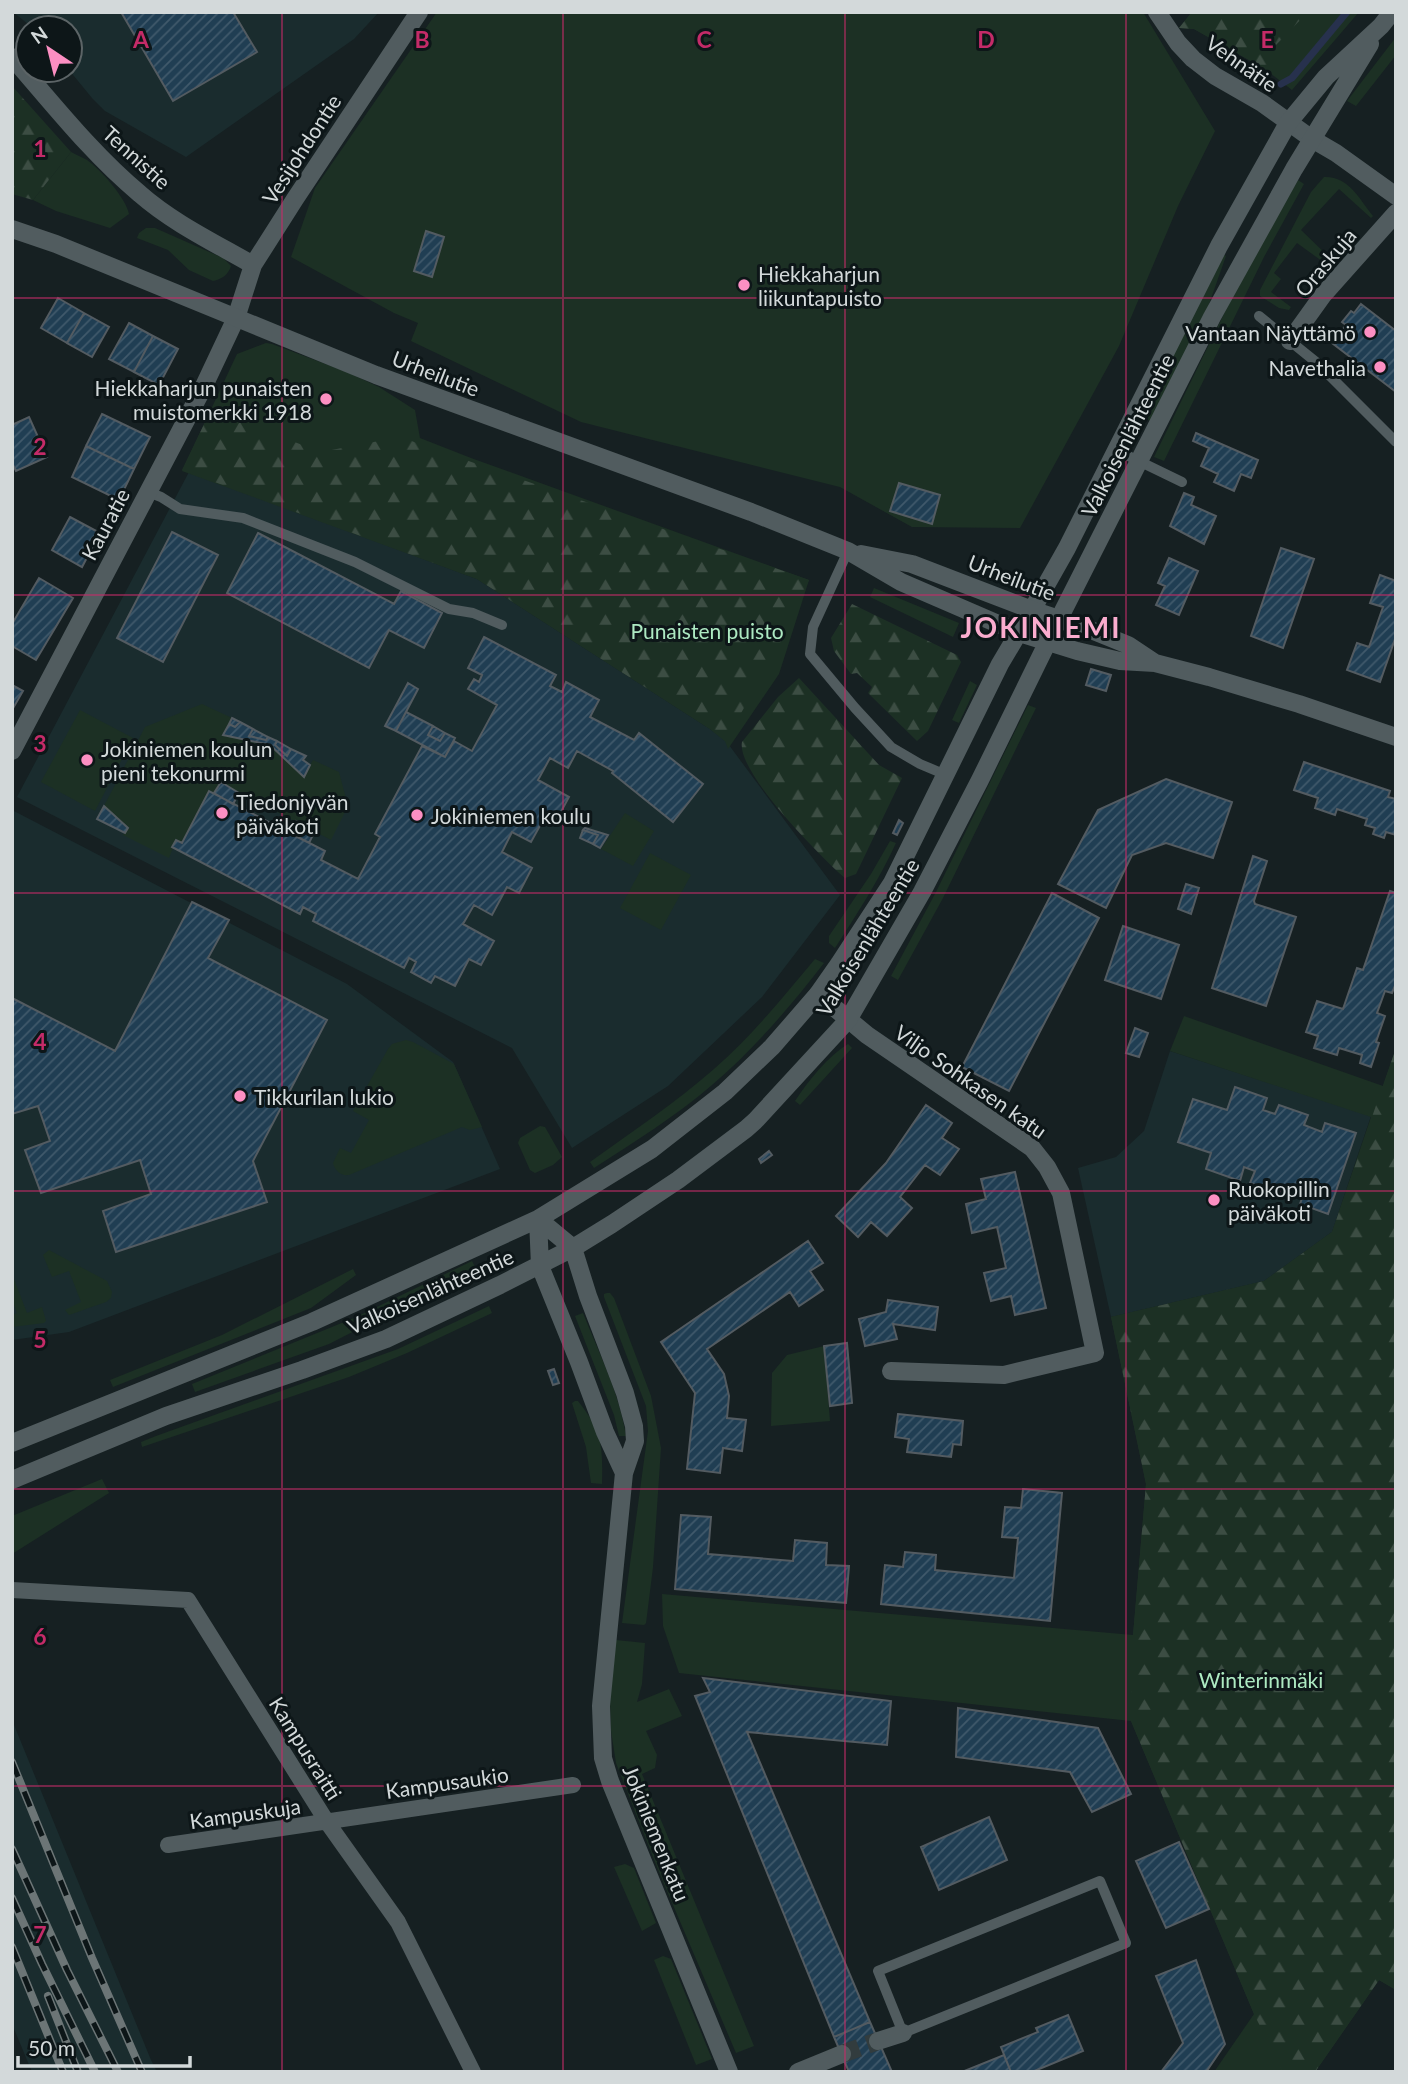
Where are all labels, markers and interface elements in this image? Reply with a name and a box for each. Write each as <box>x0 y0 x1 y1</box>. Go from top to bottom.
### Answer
north arrow <box>14 14 84 84</box>
text: N <box>26 21 52 48</box>
text: A <box>132 25 150 53</box>
text: B <box>414 25 430 53</box>
text: C <box>696 25 712 53</box>
text: D <box>977 25 995 53</box>
text: E <box>1260 25 1274 53</box>
street label: Vehnätie <box>1201 29 1283 97</box>
street label: Vesijohdontie <box>256 89 346 209</box>
street label: Tennistie <box>98 120 176 194</box>
text: 1 <box>33 134 47 162</box>
street label: Oraskuja <box>1289 223 1361 301</box>
place label: Hiekkaharjun liikuntapuisto <box>758 261 882 310</box>
marker: Hiekkaharjun liikuntapuisto <box>736 277 752 293</box>
place label: Vantaan Näyttämö <box>1185 320 1356 345</box>
marker: Vantaan Näyttämö <box>1362 324 1378 340</box>
street label: Urheilutie <box>389 345 483 401</box>
street label: Valkoisenlähteentie <box>1075 349 1179 521</box>
place label: Navethalia <box>1268 355 1366 380</box>
marker: Navethalia <box>1372 359 1388 375</box>
place label: Hiekkaharjun punaisten muistomerkki 1918 <box>95 375 312 424</box>
marker: Hiekkaharjun punaisten muistomerkki 1918 <box>318 391 334 407</box>
text: 2 <box>33 432 47 460</box>
street label: Kauratie <box>76 484 134 564</box>
street label: Urheilutie <box>965 549 1059 605</box>
district label: JOKINIEMI <box>961 610 1121 644</box>
park label: Punaisten puisto <box>630 618 784 643</box>
text: 3 <box>33 729 47 757</box>
place label: Jokiniemen koulun pieni tekonurmi <box>101 736 272 785</box>
marker: Jokiniemen koulun pieni tekonurmi <box>79 752 95 768</box>
place label: Tiedonjyvän päiväkoti <box>236 789 348 838</box>
place label: Jokiniemen koulu <box>431 803 591 828</box>
marker: Tiedonjyvän päiväkoti <box>214 805 230 821</box>
marker: Jokiniemen koulu <box>409 807 425 823</box>
street label: Valkoisenlähteentie <box>810 854 924 1020</box>
street label: Viljo Sohkasen katu <box>890 1019 1052 1143</box>
text: 4 <box>33 1027 47 1055</box>
place label: Tikkurilan lukio <box>254 1084 394 1109</box>
marker: Tikkurilan lukio <box>232 1088 248 1104</box>
place label: Ruokopillin päiväkoti <box>1228 1176 1330 1225</box>
marker: Ruokopillin päiväkoti <box>1206 1192 1222 1208</box>
street label: Valkoisenlähteentie <box>343 1243 517 1339</box>
text: 5 <box>33 1325 47 1353</box>
text: 6 <box>33 1622 47 1650</box>
park label: Winterinmäki <box>1199 1667 1323 1692</box>
street label: Kampusraitti <box>264 1692 348 1804</box>
street label: Kampusaukio <box>384 1761 510 1803</box>
street label: Jokiniemenkatu <box>618 1761 696 1905</box>
street label: Kampuskuja <box>188 1793 302 1833</box>
text: 7 <box>33 1920 47 1948</box>
scale bar <box>18 2024 189 2068</box>
text: 50 m <box>28 2035 75 2060</box>

